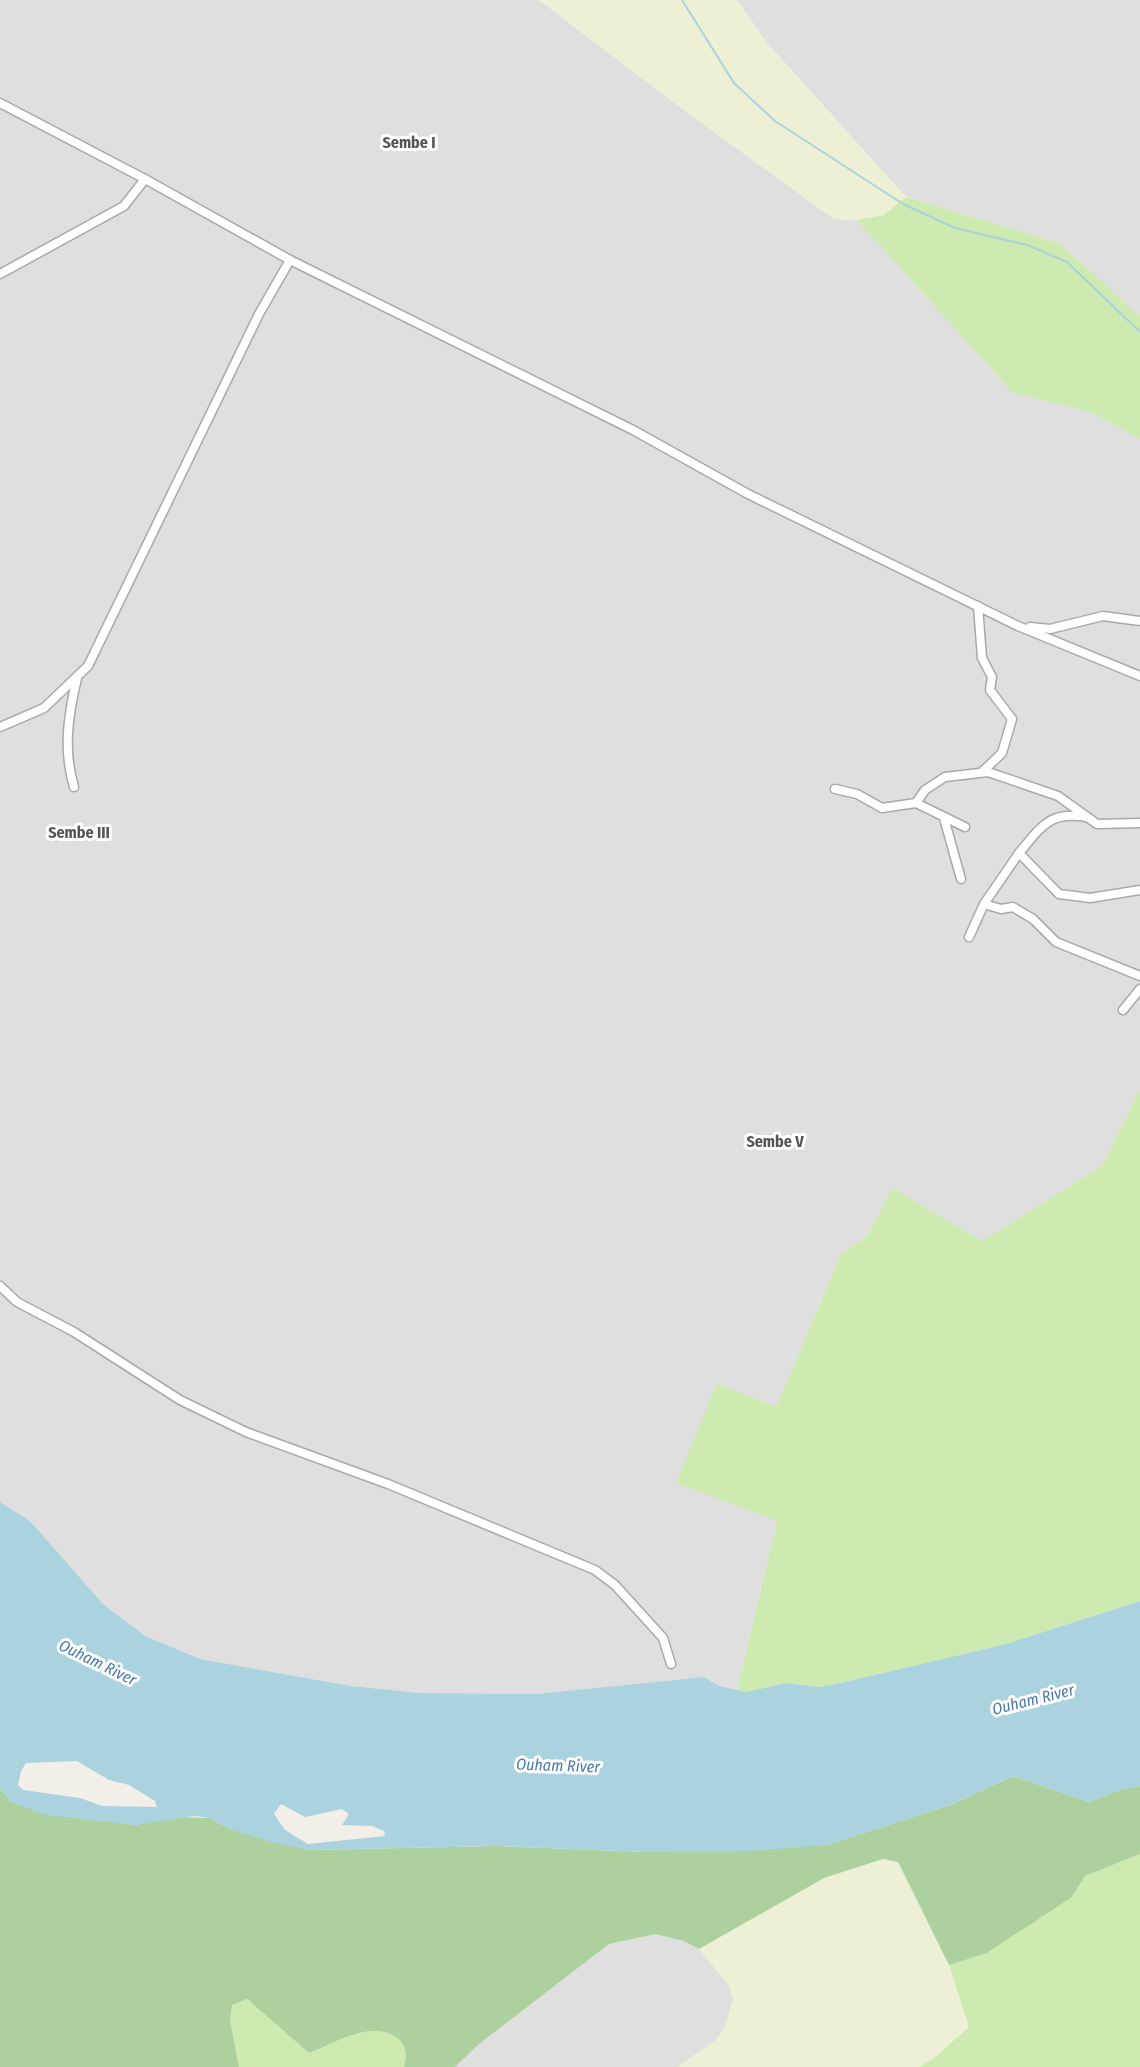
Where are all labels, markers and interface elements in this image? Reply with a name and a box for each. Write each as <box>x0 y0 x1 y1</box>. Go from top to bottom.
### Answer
district label: Sembe I <box>382 133 436 152</box>
district label: Sembe III <box>48 823 110 842</box>
district label: Sembe V <box>746 1132 804 1151</box>
water label: Ouham River <box>56 1636 140 1690</box>
water label: Ouham River <box>990 1680 1076 1719</box>
water label: Ouham River <box>516 1755 601 1776</box>

